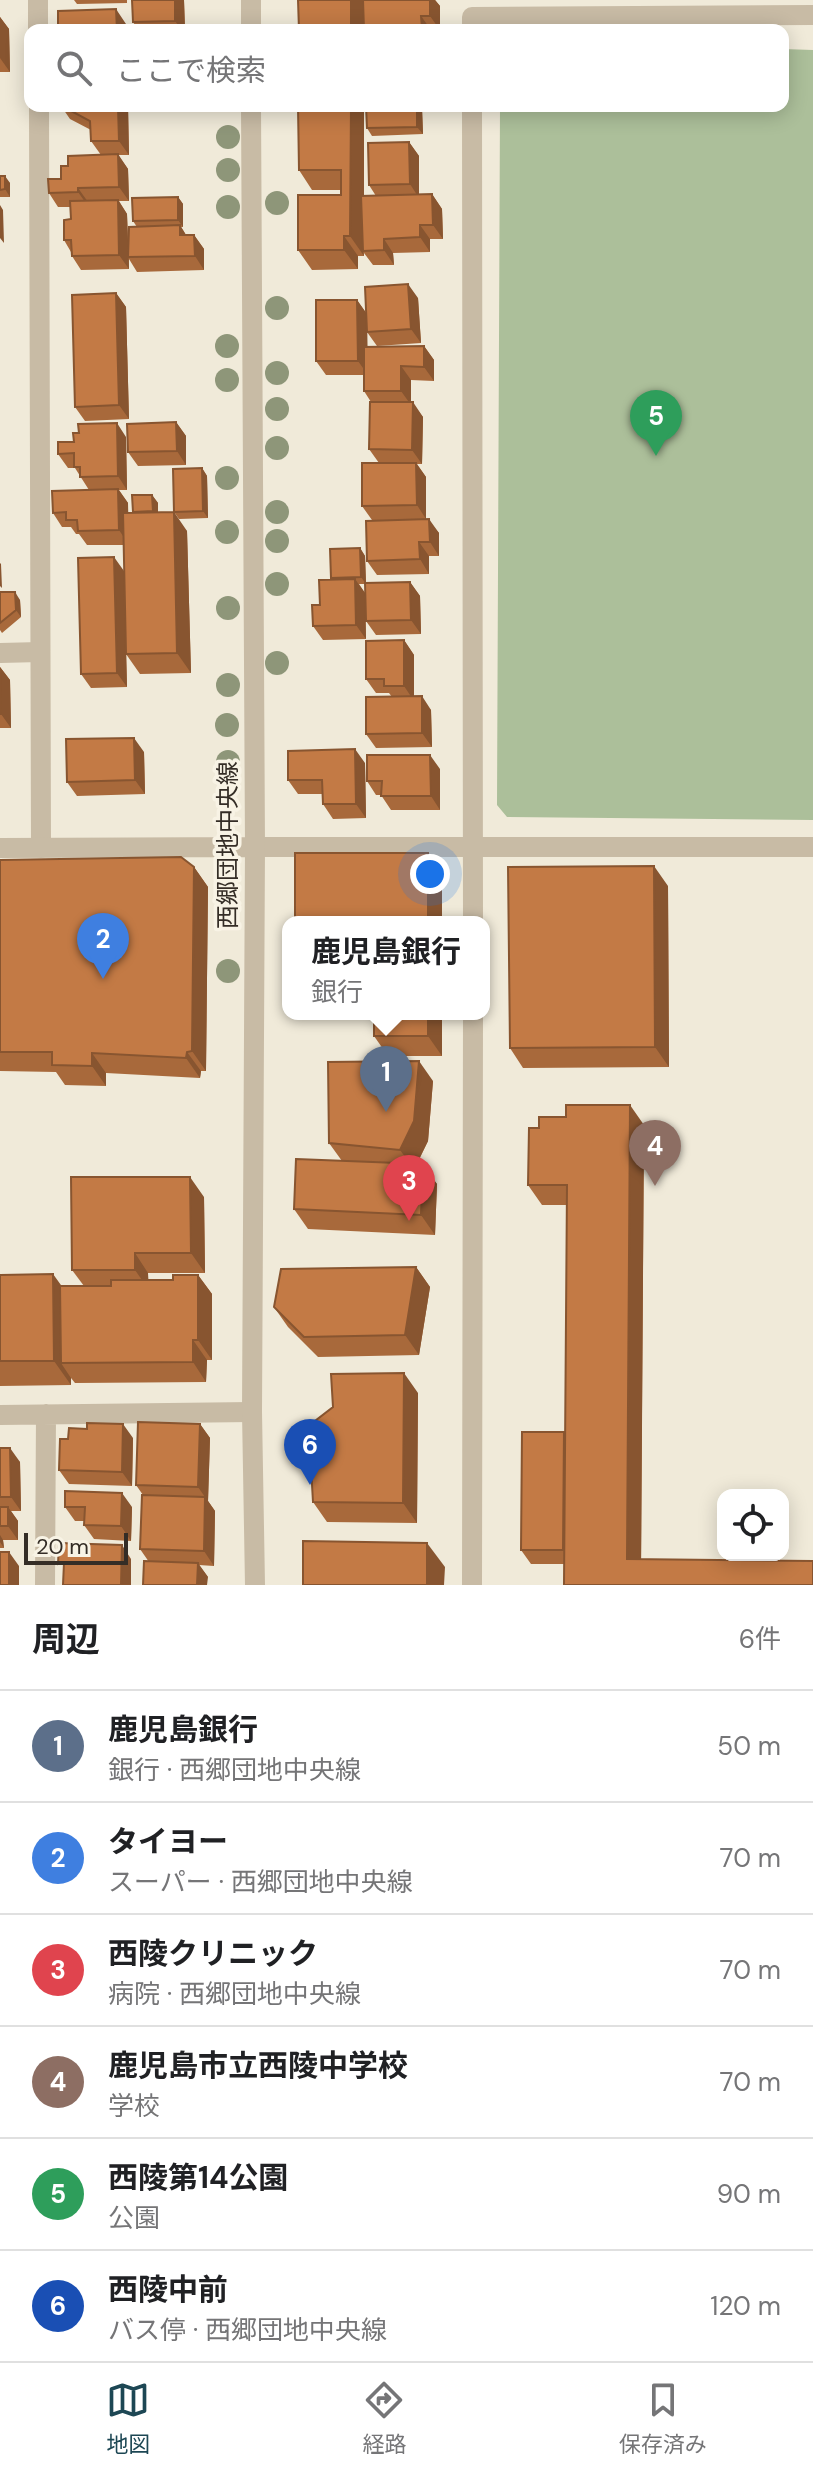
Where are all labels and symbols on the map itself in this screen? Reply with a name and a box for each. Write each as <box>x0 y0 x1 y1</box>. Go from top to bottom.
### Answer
pin: 5 <box>630 390 682 456</box>
street label: 西郷団地中央線 <box>212 761 243 929</box>
your location <box>410 854 450 894</box>
pin: 2 <box>77 913 129 979</box>
pin: 1 <box>360 1046 412 1112</box>
pin: 4 <box>629 1120 681 1186</box>
pin: 3 <box>383 1155 435 1221</box>
pin: 6 <box>284 1419 336 1485</box>
scale bar <box>24 1529 128 1565</box>

